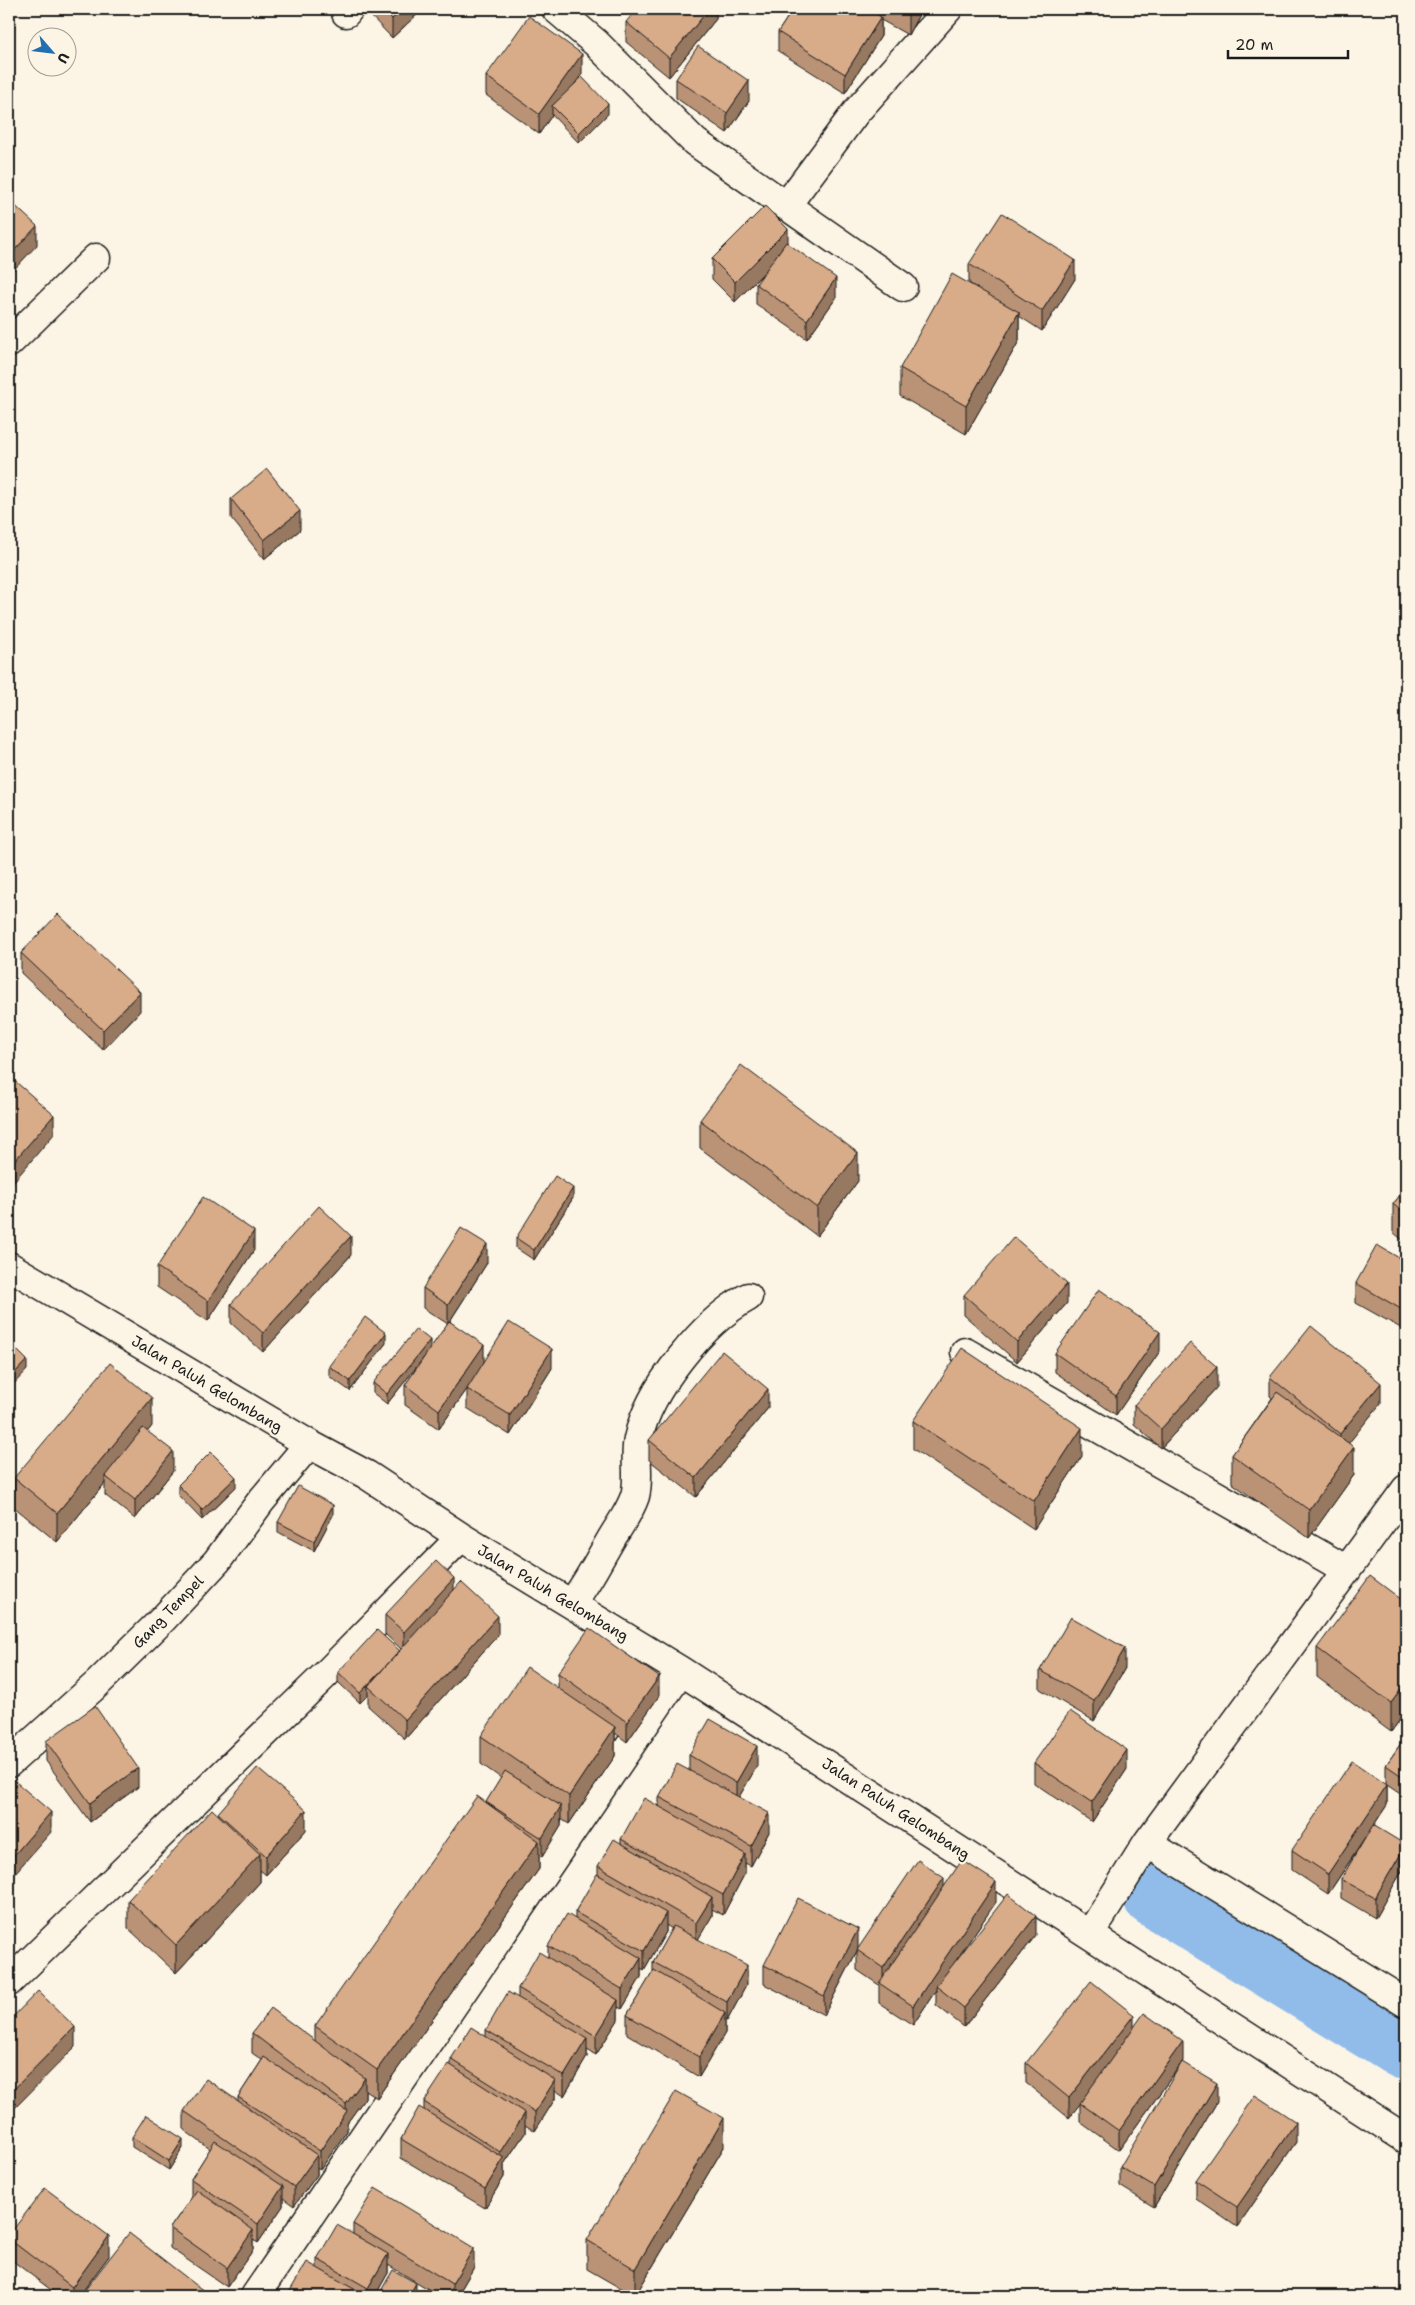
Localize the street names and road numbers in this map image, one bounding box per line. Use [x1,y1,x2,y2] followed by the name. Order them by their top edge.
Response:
[128,1331,286,1437] street label: Jalan Paluh Gelombang
[474,1540,632,1646] street label: Jalan Paluh Gelombang
[128,1571,208,1653] street label: Gang Tempel
[818,1753,974,1865] street label: Jalan Paluh Gelombang

